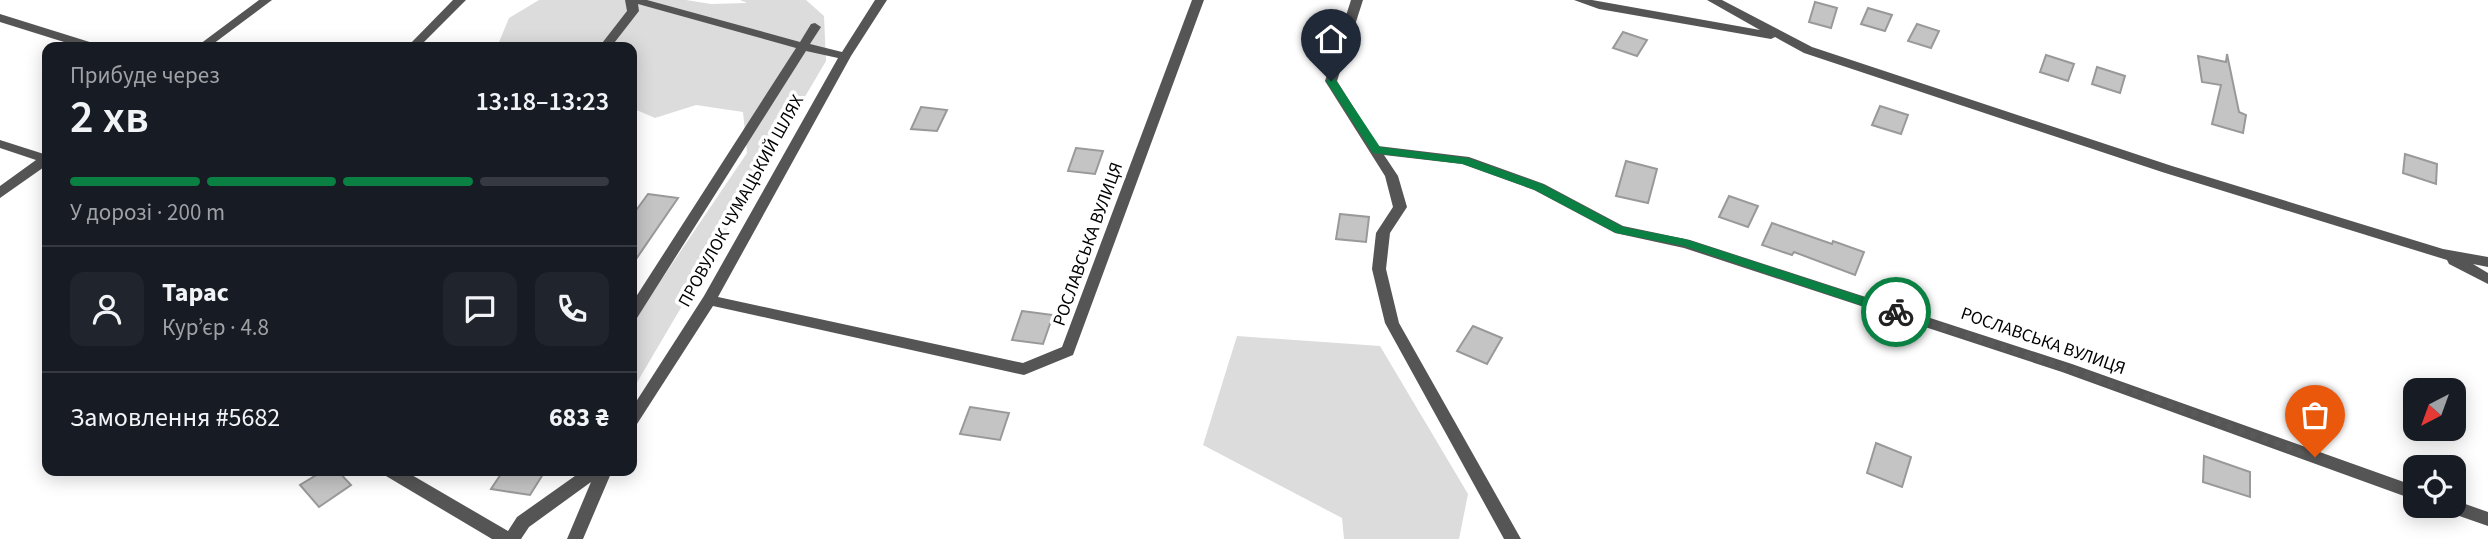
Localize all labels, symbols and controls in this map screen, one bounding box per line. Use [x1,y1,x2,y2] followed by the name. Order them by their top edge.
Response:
[1301,9,1361,81] pin
[1312,20,1350,58] icon: home
[70,59,220,92] text: Прибуде через
[476,83,609,120] text: 13:18–13:23
[70,85,149,150] text: 2 хв
[672,90,810,312] street label: ПРОВУЛОК ЧУМАЦЬКИЙ ШЛЯХ
[1047,159,1129,329] street label: РОСЛАВСЬКА ВУЛИЦЯ
[70,196,225,229] text: У дорозі · 200 m
[70,272,144,346] button: person
[443,272,517,346] button: chat
[535,272,609,346] button: phone
[162,274,229,311] text: Тарас
[1861,277,1931,347] courier
[1877,293,1915,331] icon: bike
[1957,301,2129,381] street label: РОСЛАВСЬКА ВУЛИЦЯ
[162,311,269,344] text: Кур’єр · 4.8
[2403,378,2466,441] north arrow
[2403,378,2466,518] map controls
[2285,385,2345,457] pin
[2296,396,2334,434] icon: bag
[70,399,280,436] text: Замовлення #5682
[549,399,609,436] text: 683 ₴
[2403,455,2466,518] button: locate

